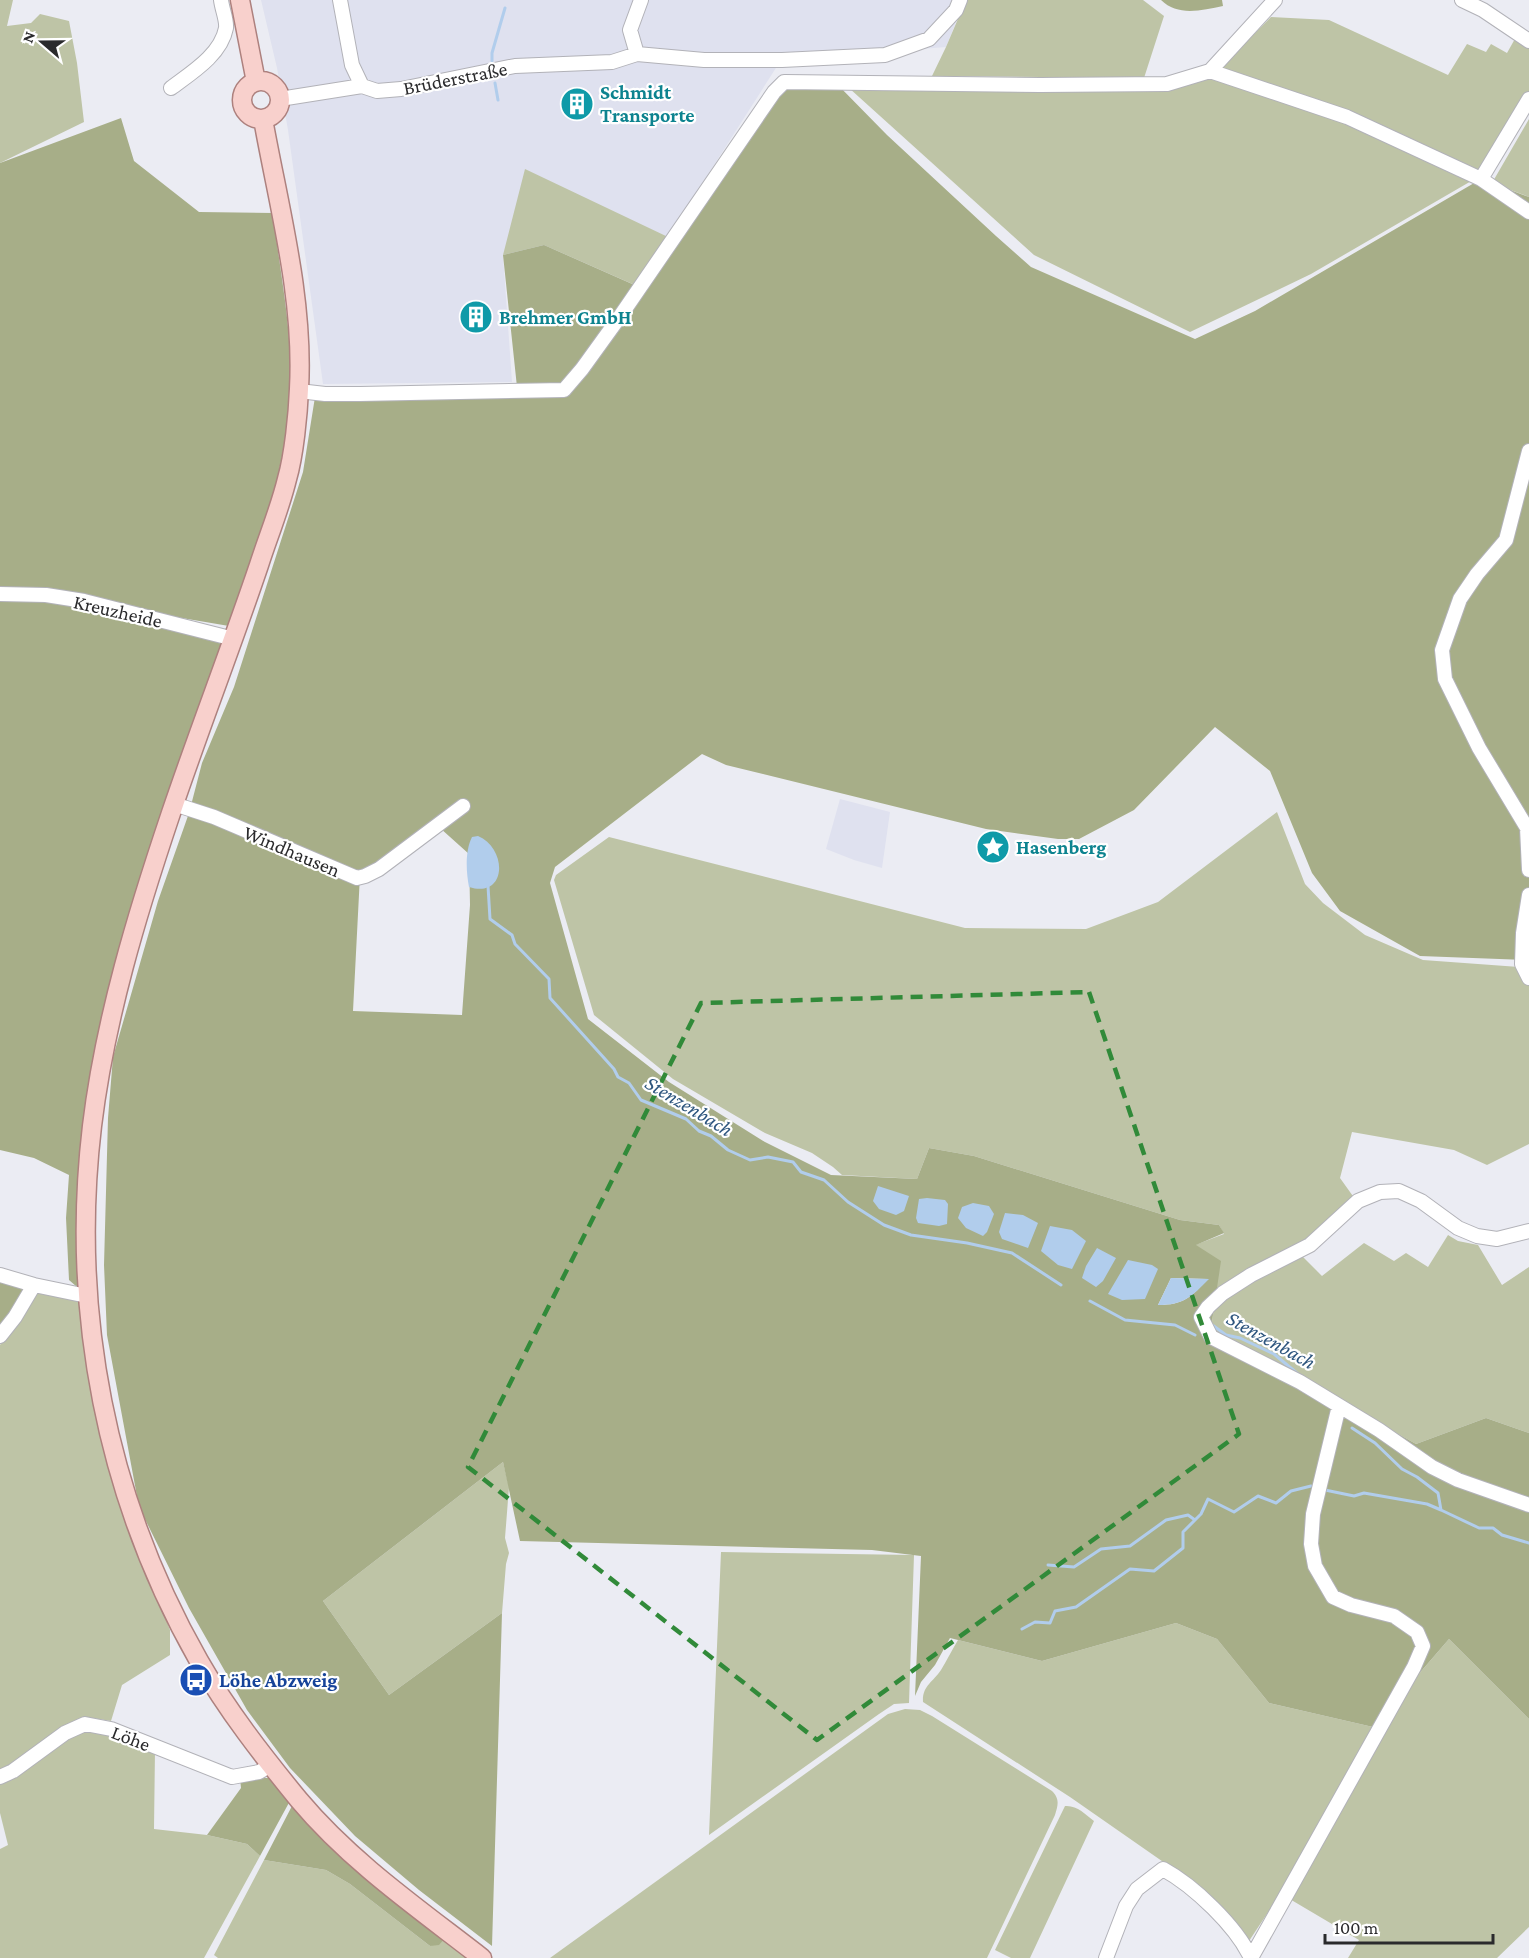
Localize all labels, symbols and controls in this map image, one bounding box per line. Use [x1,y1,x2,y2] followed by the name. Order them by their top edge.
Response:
[12,12,72,72] north arrow
[19,29,38,45] text: N
[401,57,509,99] street label: Brüderstraße
[600,81,695,126] place label: Schmidt Transporte
[559,86,595,122] building icon: Schmidt Transporte
[458,299,494,335] building icon: Brehmer GmbH
[499,306,632,328] place label: Brehmer GmbH
[72,590,165,632] street label: Kreuzheide
[241,821,344,881] street label: Windhausen
[975,829,1011,865] place icon: Hasenberg
[1016,836,1106,858] place label: Hasenberg
[641,1071,737,1141] water label: Stenzenbach
[1222,1306,1320,1374] water label: Stenzenbach
[178,1662,214,1698] bus stop icon: Löhe Abzweig
[219,1669,337,1691] place label: Löhe Abzweig
[109,1721,154,1755] street label: Löhe
[1325,1907,1493,1945] scale bar
[1334,1918,1379,1938] text: 100 m

